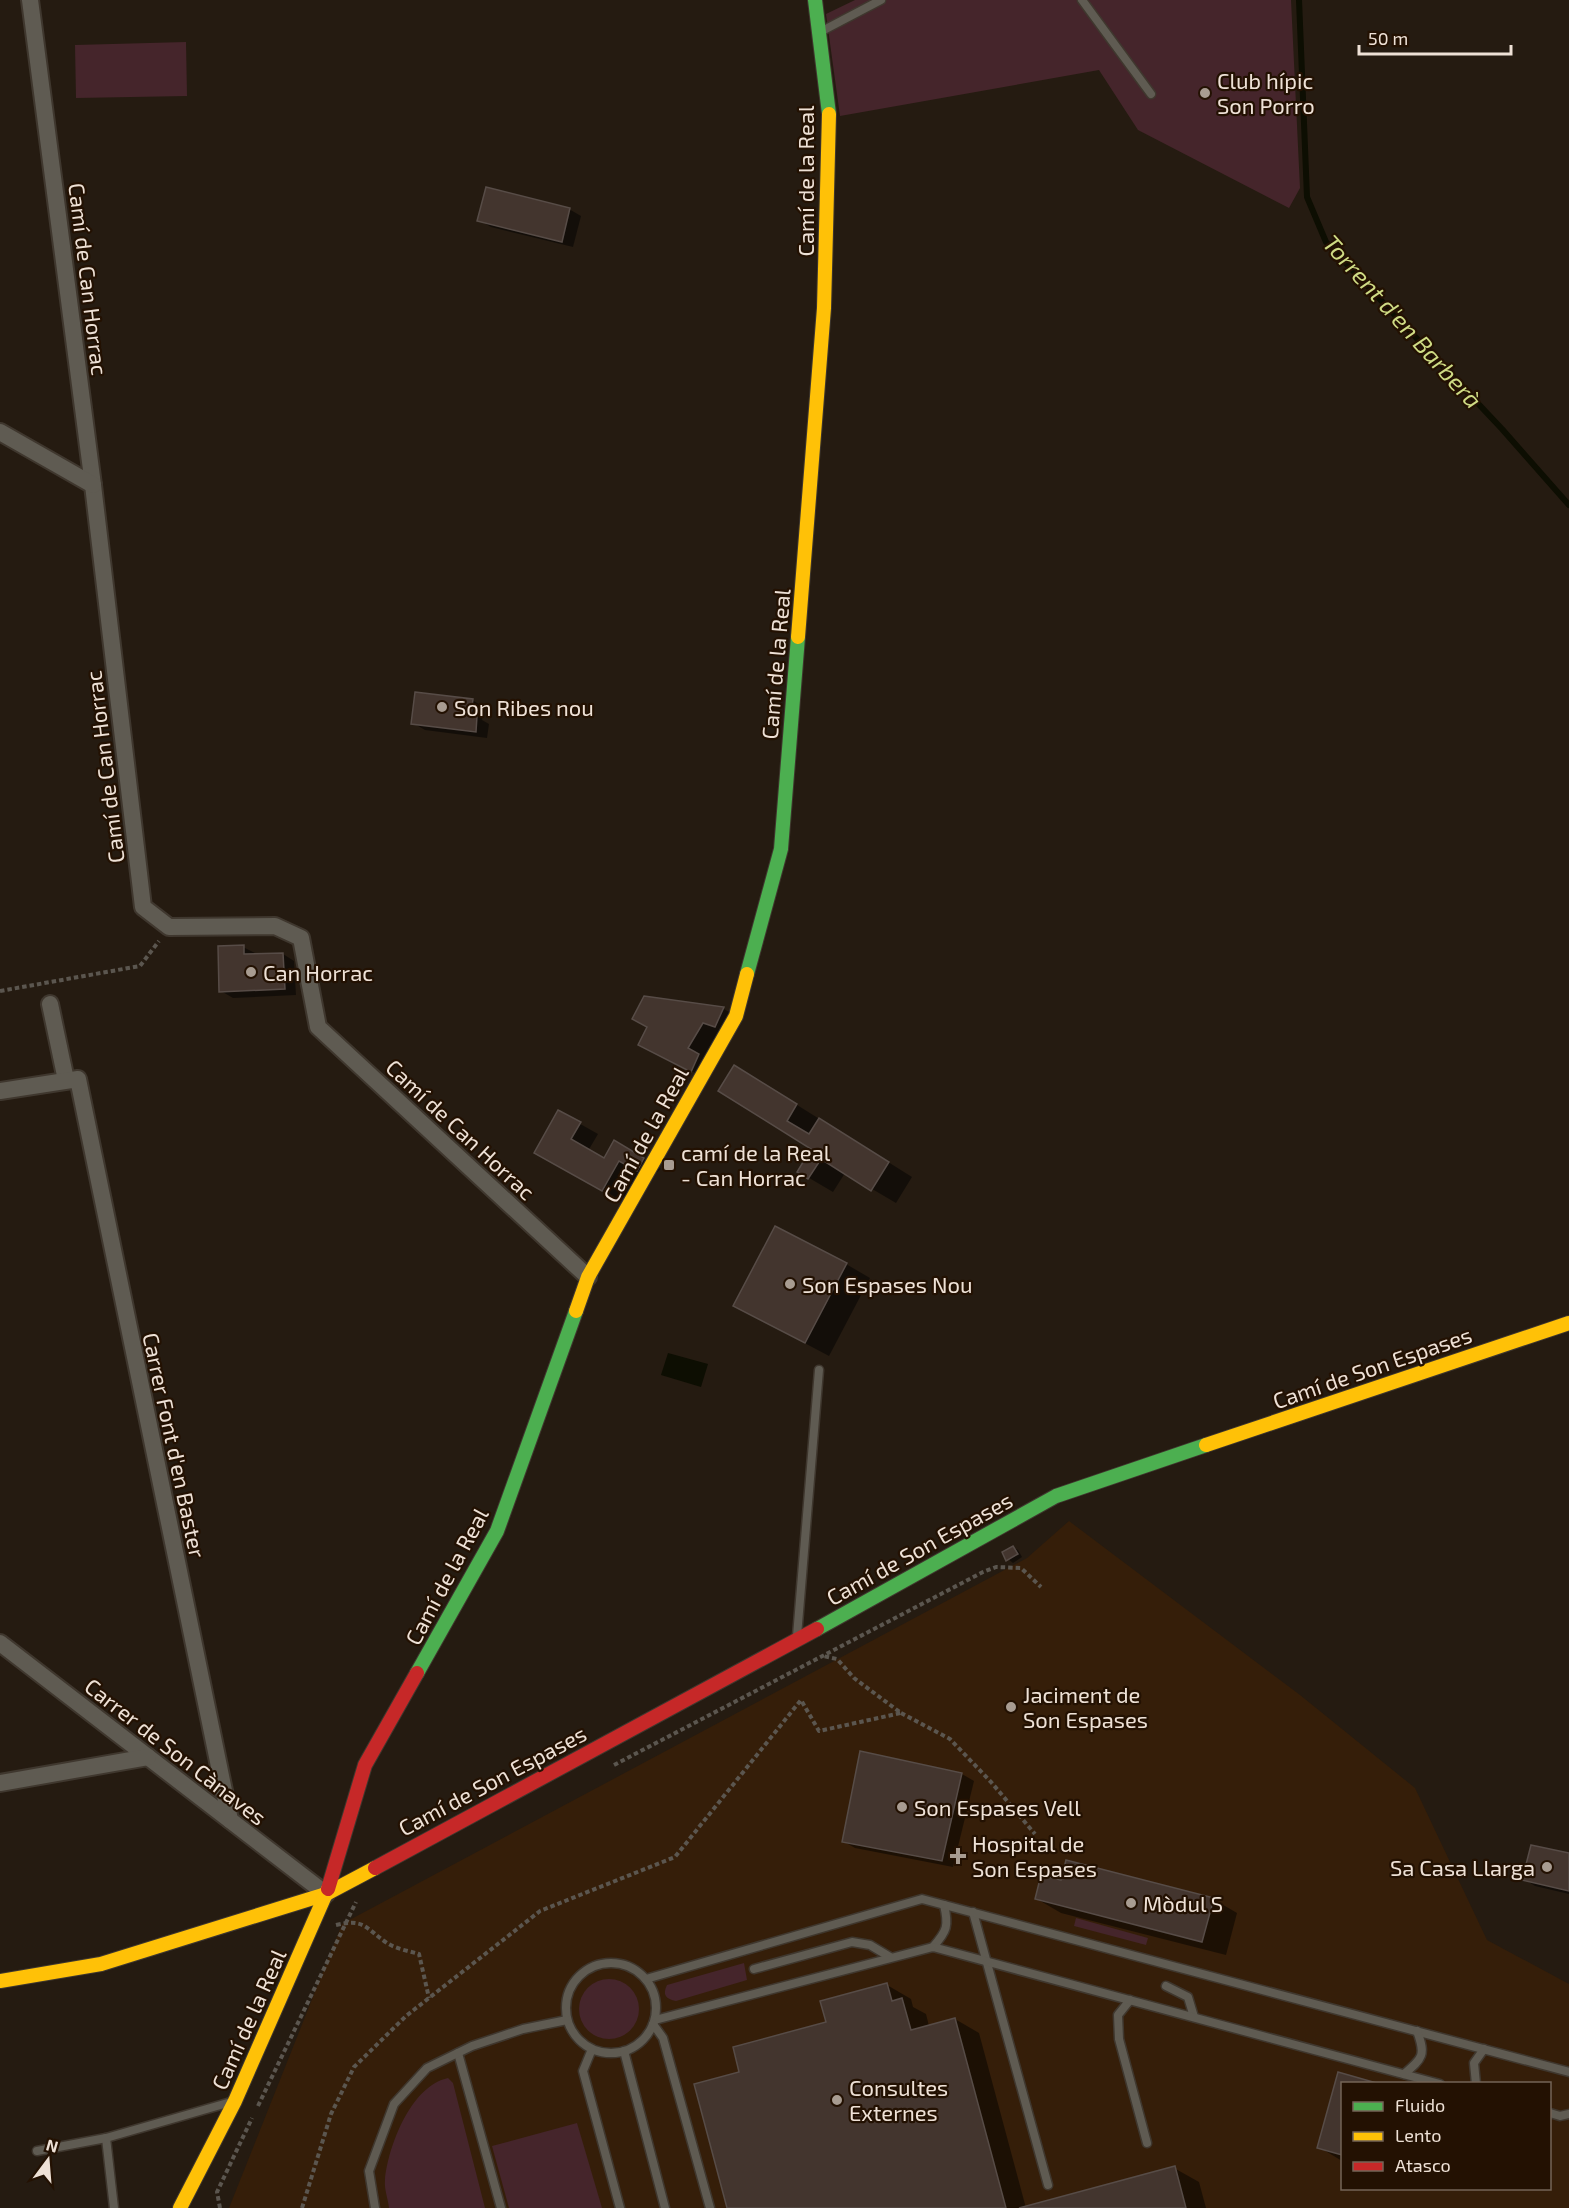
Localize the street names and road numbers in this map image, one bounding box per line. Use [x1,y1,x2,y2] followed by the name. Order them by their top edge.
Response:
[792,105,818,257] street label: Camí de la Real
[64,181,114,377] street label: Camí de Can Horrac
[755,587,795,740] street label: Camí de la Real
[79,669,129,865] street label: Camí de Can Horrac
[381,1053,541,1205] street label: Camí de Can Horrac
[597,1061,693,1206] street label: Camí de la Real
[1269,1321,1475,1413] street label: Camí de Son Espases
[138,1330,212,1560] street label: Carrer Font d'en Baster
[821,1486,1017,1610] street label: Camí de Son Espases
[399,1503,493,1649] street label: Camí de la Real
[80,1672,272,1830] street label: Carrer de Son Cànaves
[394,1720,590,1840] street label: Camí de Son Espases
[205,1944,291,2093] street label: Camí de la Real

